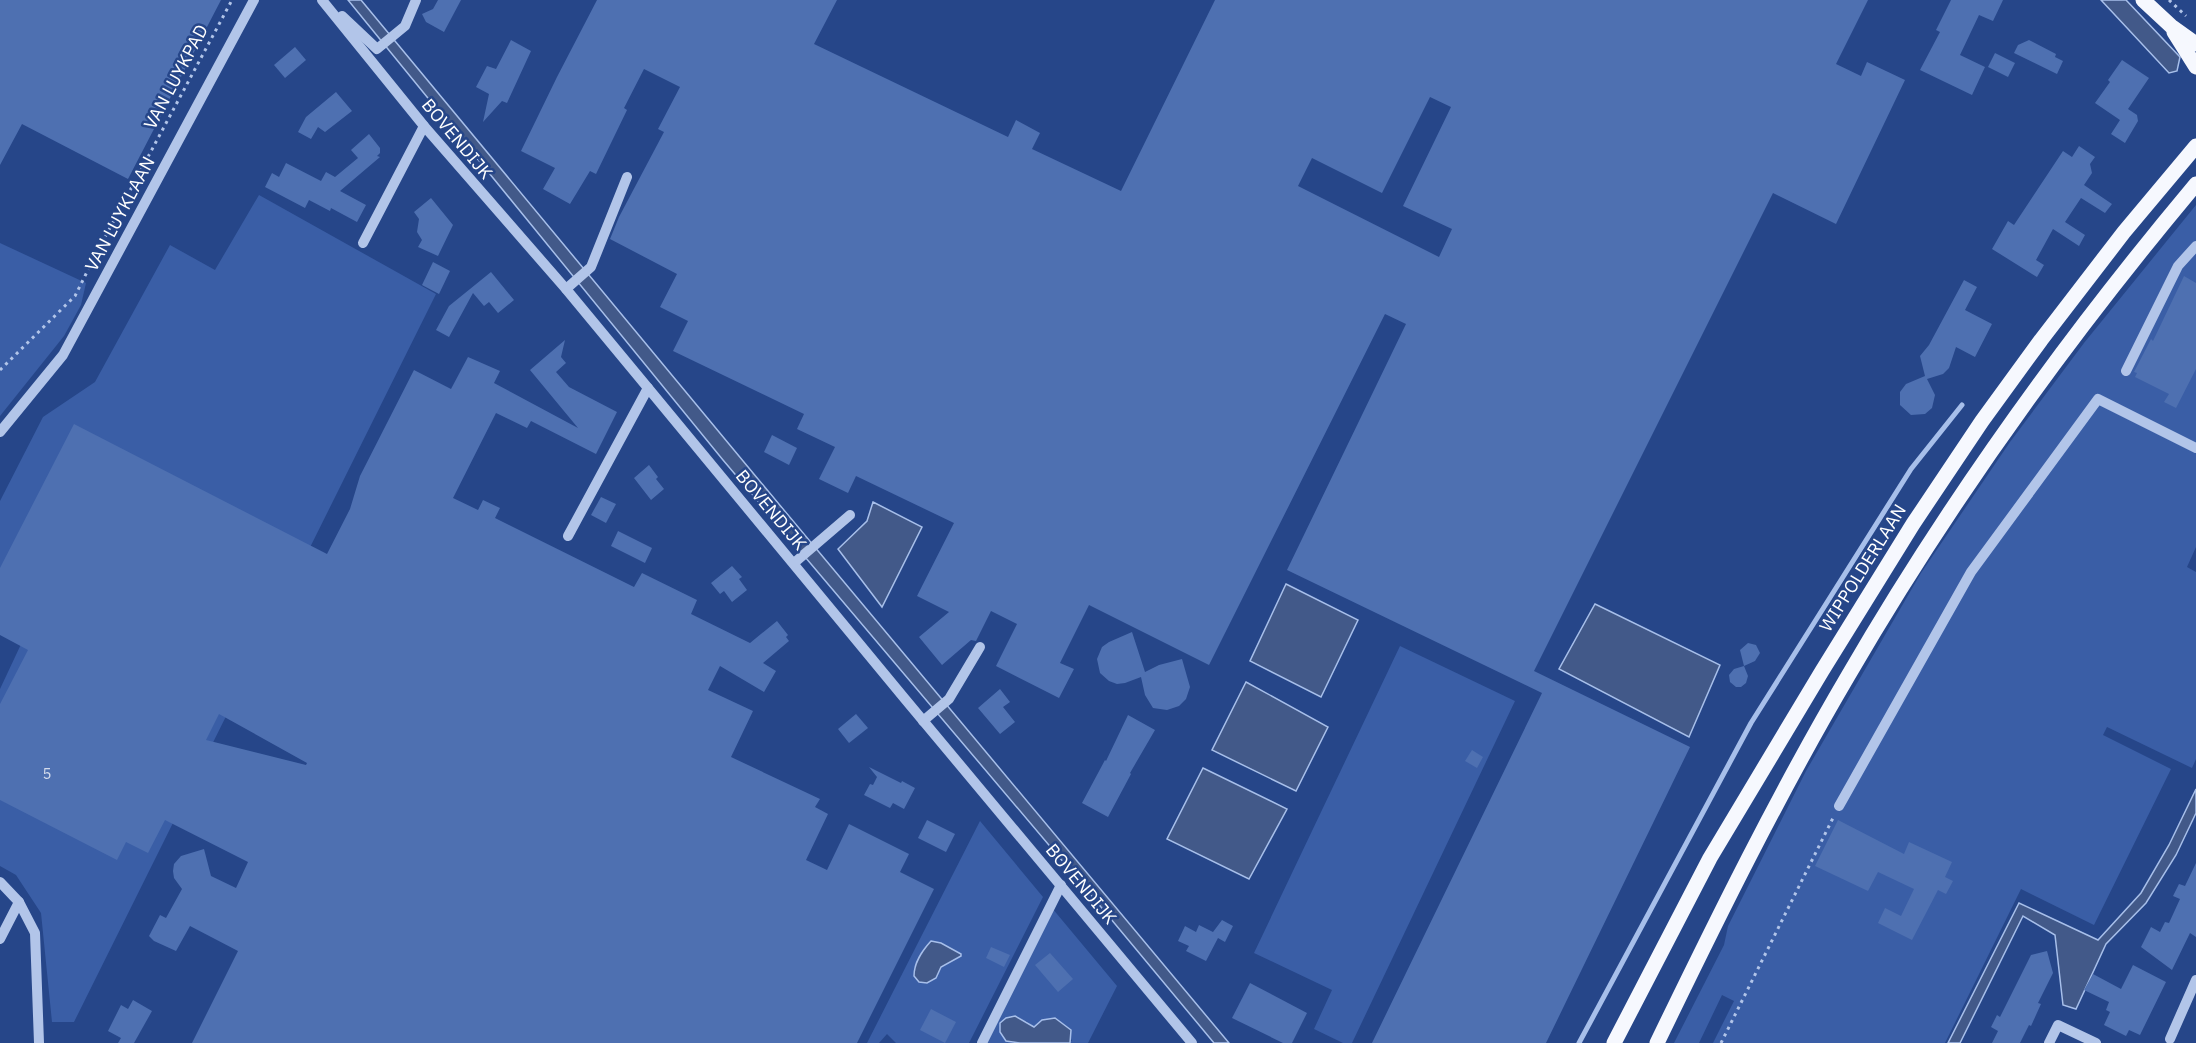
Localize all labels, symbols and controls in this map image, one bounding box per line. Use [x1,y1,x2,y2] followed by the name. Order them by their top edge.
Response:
[138,20,213,133] street label: VAN LUYKPAD
[417,94,498,184] street label: BOVENDIJK
[80,152,160,275] street label: VAN LUYKLAAN
[731,465,812,555] street label: BOVENDIJK
[1814,500,1911,636] street label: WIPPOLDERLAAN
[42,764,52,783] house number: 5
[1041,839,1122,929] street label: BOVENDIJK

